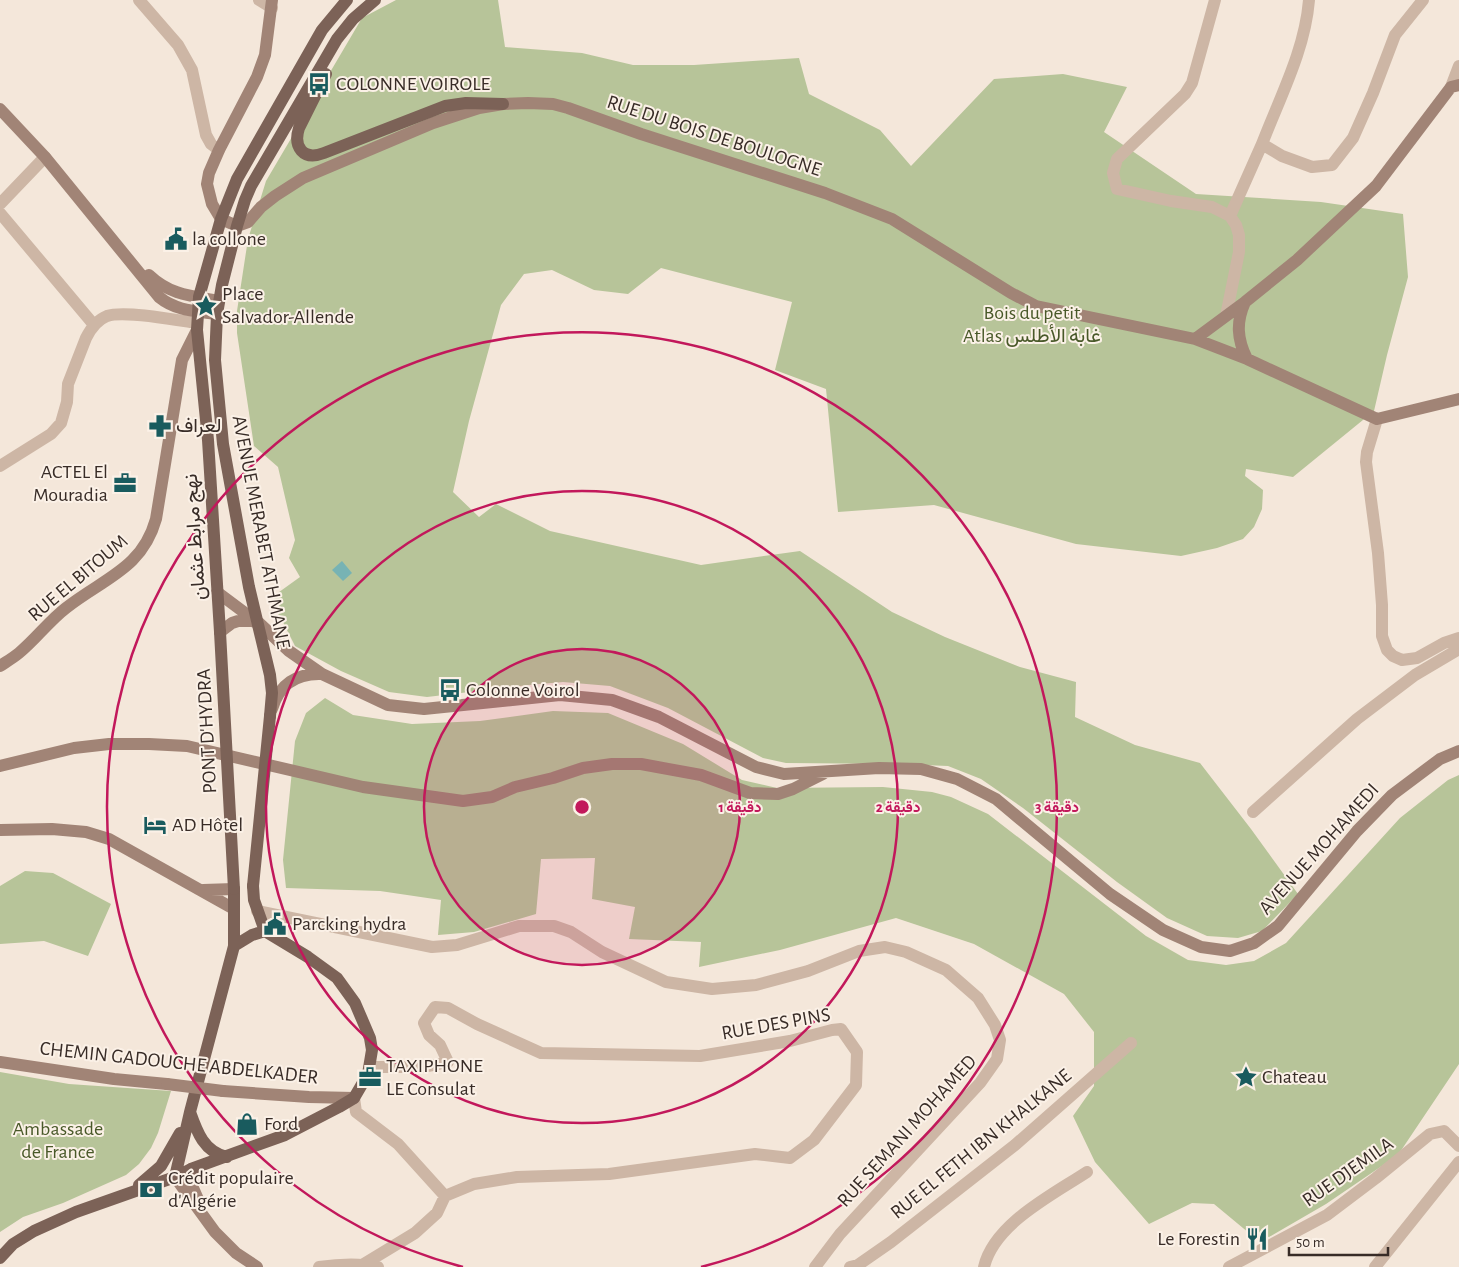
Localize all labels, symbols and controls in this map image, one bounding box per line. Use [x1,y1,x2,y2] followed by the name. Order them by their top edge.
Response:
[306,71,332,97] bus stop icon: COLONNE VOIROLE
[336,74,491,94] place label: COLONNE VOIROLE
[604,92,824,180] street label: RUE DU BOIS DE BOULOGNE
[163,226,189,252] public building icon: la collone
[192,229,266,249] place label: la collone
[222,284,354,327] place label: Place Salvador-Allende
[193,293,219,319] place icon: Place Salvador-Allende
[963,303,1101,347] park label: Bois du petit Atlas غابة الأطلس
[147,413,173,439] pharmacy icon: لعراف
[229,414,294,651] street label: AVENUE MERABET ATHMANE
[176,416,222,438] place label: لعراف
[33,462,108,505] place label: ACTEL El Mouradia
[112,470,138,496] office icon: ACTEL El Mouradia
[181,473,212,601] street label: نهج مرابط عثمان
[24,531,132,625] street label: RUE EL BITOUM
[194,667,220,794] street label: PONT D'HYDRA
[437,677,463,703] bus stop icon: Colonne Voirol
[466,680,580,700] place label: Colonne Voirol
[1255,780,1383,918] street label: AVENUE MOHAMEDI
[573,798,591,816] centre of rings
[718,800,762,816] text: 1 دقيقة
[876,800,920,816] text: 2 دقيقة
[1035,800,1079,816] text: 3 دقيقة
[142,812,168,838] hotel icon: AD Hôtel
[172,815,243,835] place label: AD Hôtel
[262,911,288,937] public building icon: Parcking hydra
[292,914,407,934] place label: Parcking hydra
[720,1005,832,1043] street label: RUE DES PINS
[39,1038,319,1088] street label: CHEMIN GADOUCHE ABDELKADER
[834,1051,980,1211] street label: RUE SEMANI MOHAMED
[386,1056,483,1099] place label: TAXIPHONE LE Consulat
[357,1064,383,1090] office icon: TAXIPHONE LE Consulat
[1233,1064,1259,1090] place icon: Chateau
[887,1065,1075,1223] street label: RUE EL FETH IBN KHALKANE
[1262,1067,1327,1087] place label: Chateau
[234,1111,260,1137] shop icon: Ford
[264,1114,298,1134] place label: Ford
[13,1119,103,1162] park label: Ambassade de France
[1299,1133,1397,1211] street label: RUE DJEMILA
[168,1168,294,1211] place label: Crédit populaire d'Algérie
[138,1177,164,1203] bank icon: Crédit populaire d'Algérie
[1289,1224,1388,1256] scale bar
[1244,1226,1270,1252] restaurant icon: Le Forestin
[1157,1229,1240,1249] place label: Le Forestin
[1296,1235,1325,1250] text: 50 m

